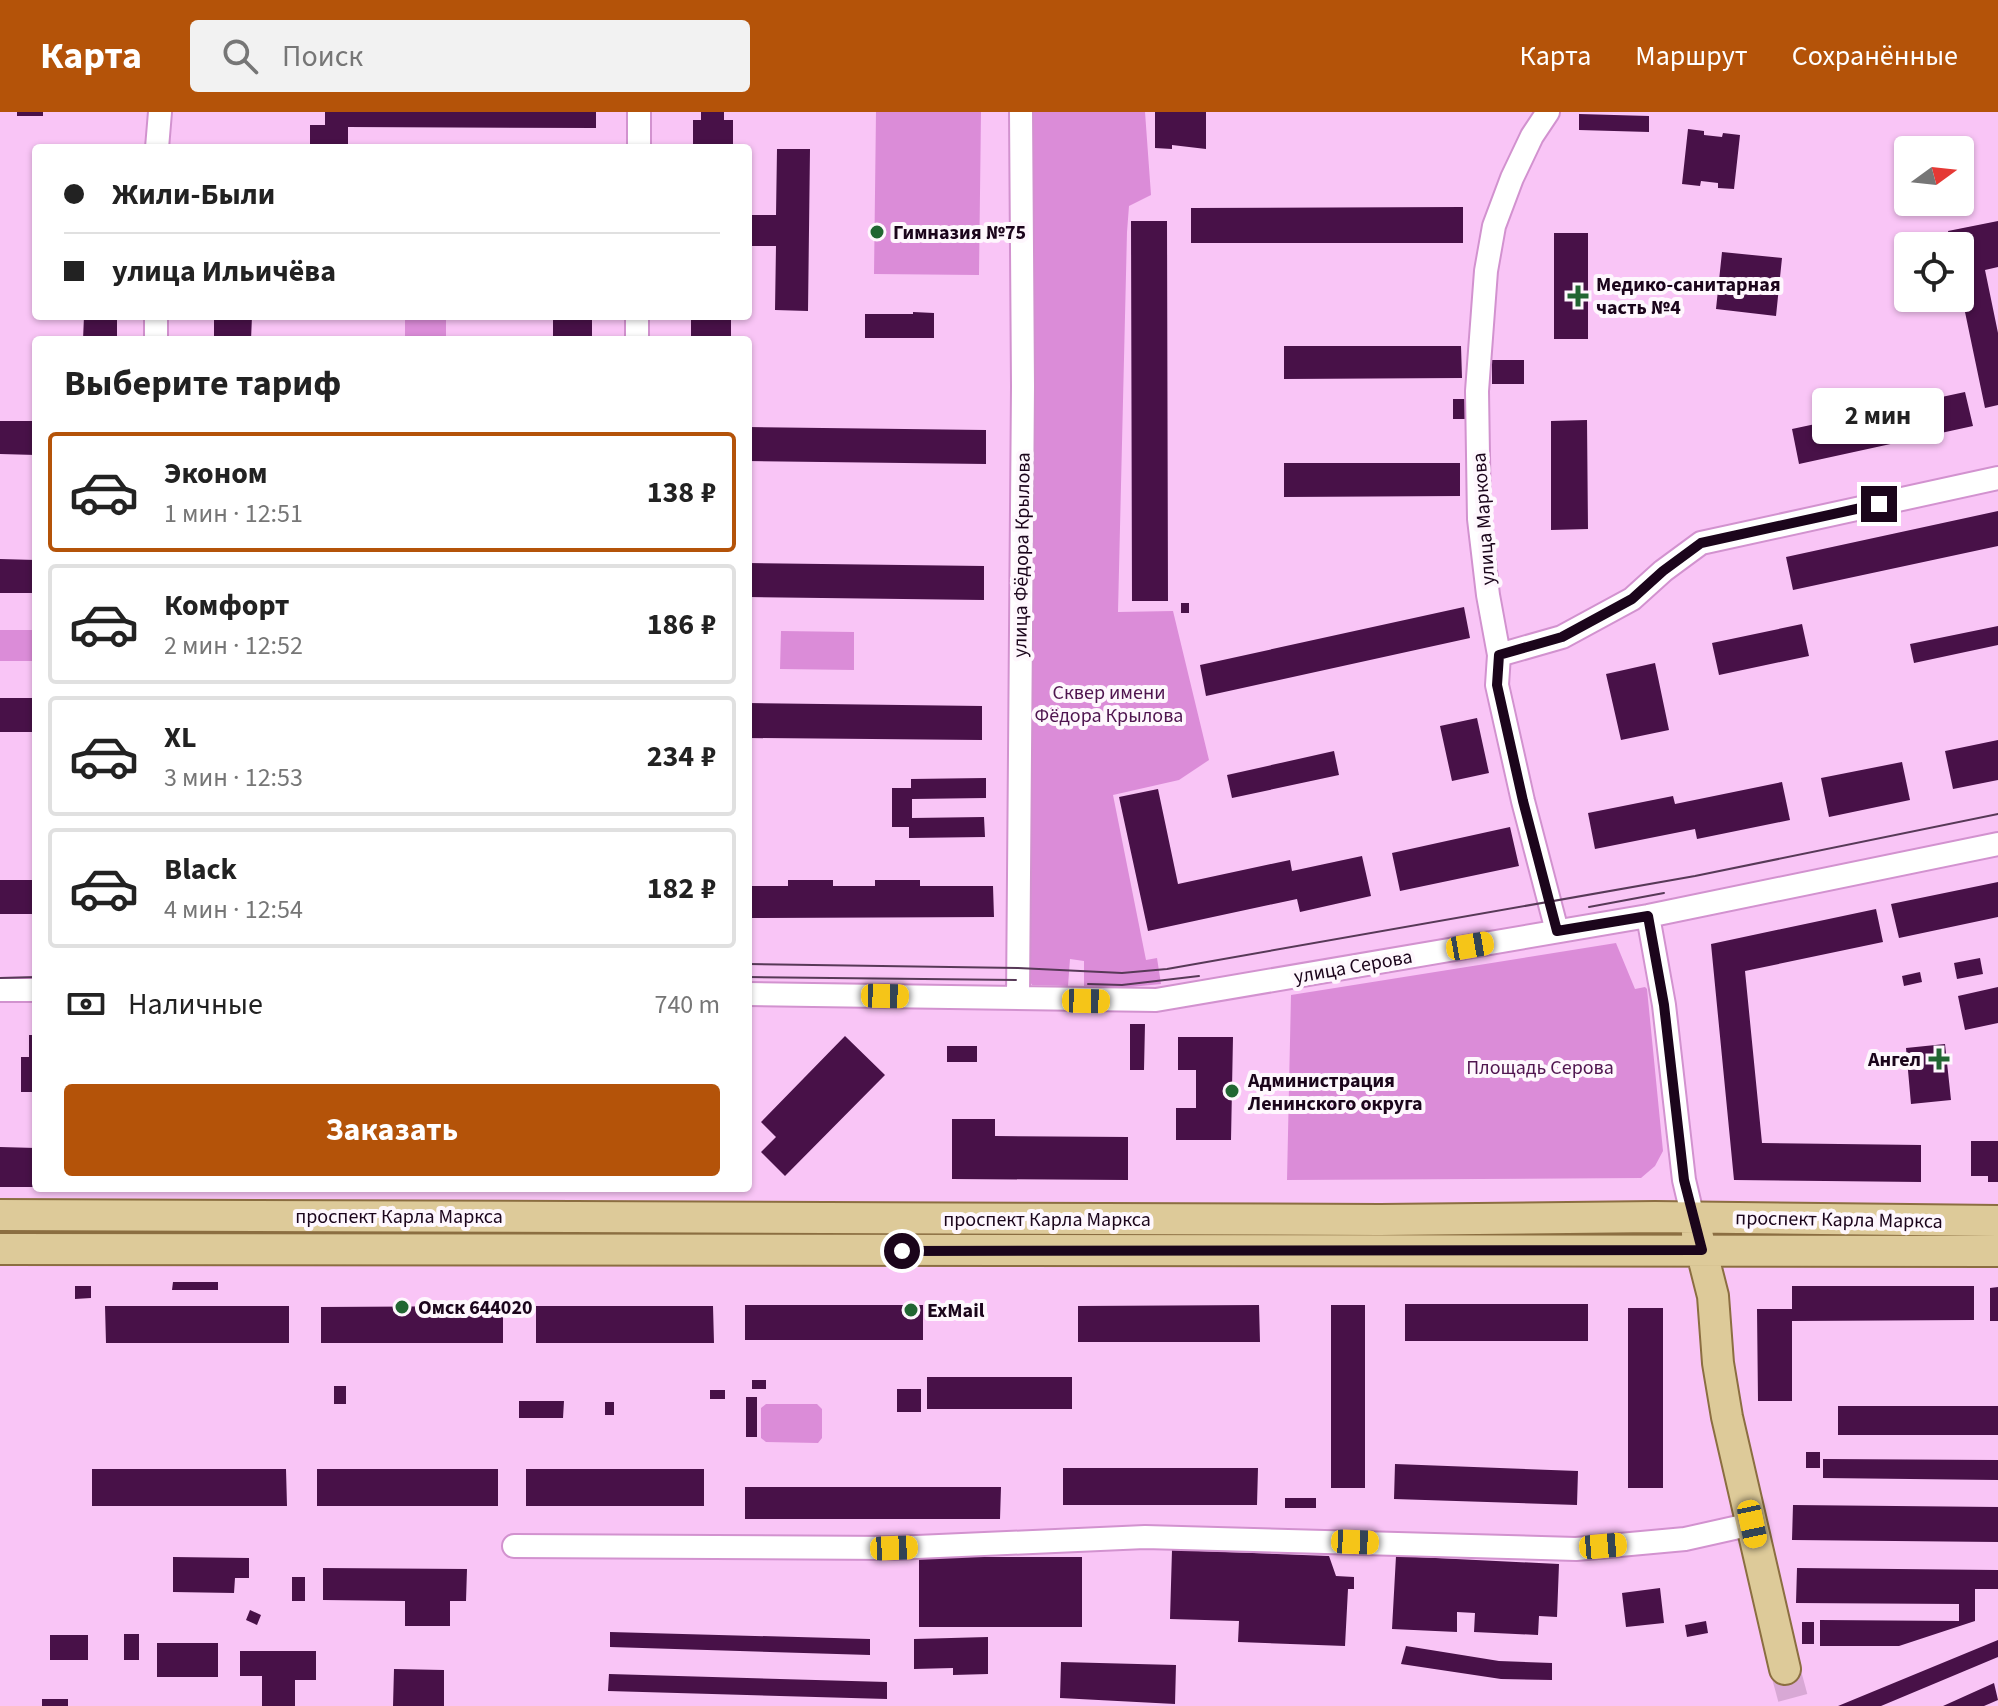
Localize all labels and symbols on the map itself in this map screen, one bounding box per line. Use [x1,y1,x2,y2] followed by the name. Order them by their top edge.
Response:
[1894,136,1974,216] north arrow
[893,219,1026,247] place label: Гимназия №75
[868,223,886,241] marker: Гимназия №75
[1596,271,1781,322] place label: Медико-санитарная часть №4
[1567,285,1589,307] marker: Медико-санитарная часть №4
[1813,388,1945,444] callout: 2 мин
[1006,452,1038,658] street label: улица Фёдора Крылова
[1465,452,1503,586] street label: улица Маркова
[1861,486,1897,522] route end
[1035,679,1183,730] park label: Сквер имени Фёдора Крылова
[1444,930,1496,962] car
[1292,943,1415,991] street label: улица Серова
[861,984,909,1008] car
[1062,989,1110,1013] car
[1867,1046,1921,1074] place label: Ангел
[1928,1048,1950,1070] marker: Ангел
[1466,1054,1614,1082] park label: Площадь Серова
[1247,1067,1423,1118] place label: Администрация Ленинского округа
[1223,1082,1241,1100] marker: Администрация Ленинского округа
[295,1203,503,1231] street label: проспект Карла Маркса
[1735,1204,1943,1236] street label: проспект Карла Маркса
[943,1206,1151,1234] street label: проспект Карла Маркса
[884,1233,920,1269] route start
[418,1294,533,1322] place label: Омск 644020
[927,1297,985,1325] place label: ExMail
[393,1298,411,1316] marker: Омск 644020
[902,1301,920,1319] marker: ExMail
[1735,1498,1769,1550] car
[1331,1529,1379,1555] car
[1578,1532,1628,1560] car
[870,1535,918,1561] car

